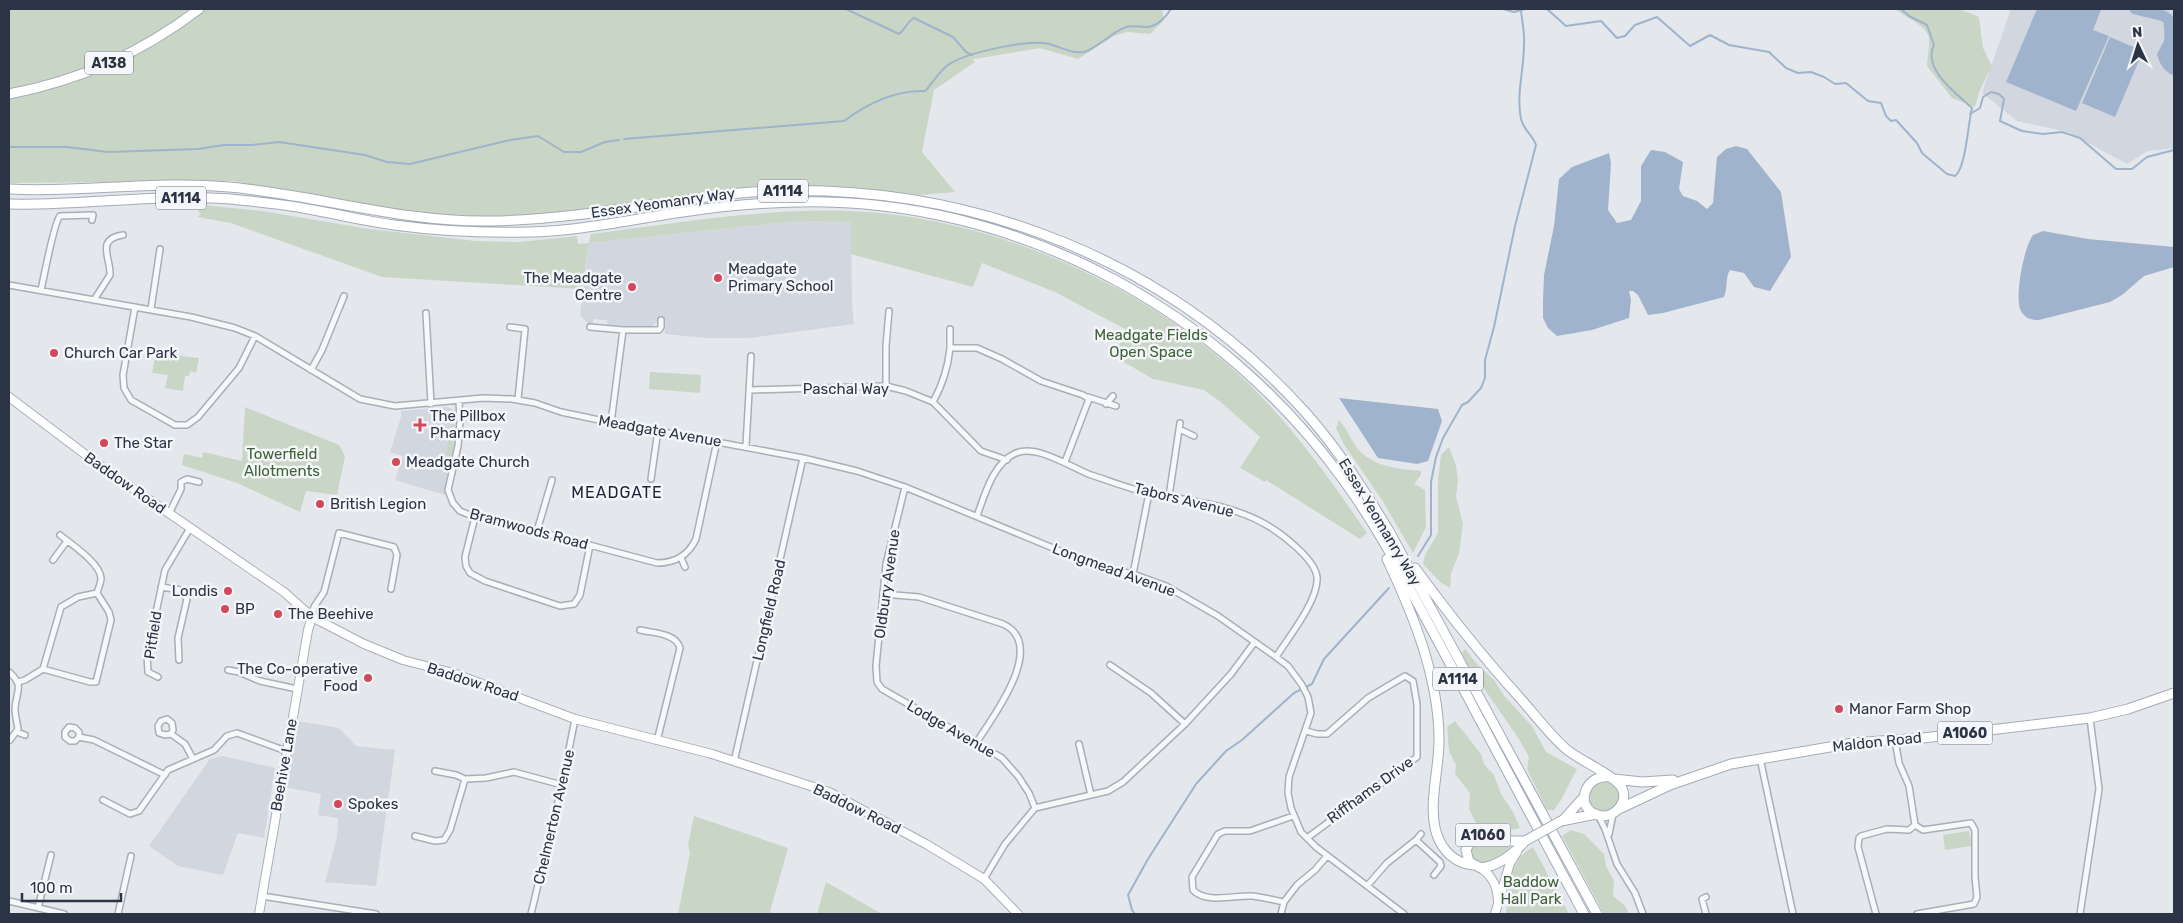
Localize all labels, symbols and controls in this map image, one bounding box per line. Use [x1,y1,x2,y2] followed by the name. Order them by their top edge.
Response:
[2113,20,2163,70] north arrow
[2132,24,2143,41] text: N
[85,52,133,74] road number: A138
[758,180,808,202] road number: A1114
[590,184,736,222] street label: Essex Yeomanry Way
[156,187,206,210] road number: A1114
[728,260,833,295] place label: Meadgate Primary School
[523,269,622,304] place label: The Meadgate Centre
[712,272,724,284] marker: Meadgate Primary School
[626,281,638,293] marker: The Meadgate Centre
[1094,326,1208,361] park label: Meadgate Fields Open Space
[64,344,178,362] place label: Church Car Park
[48,347,60,359] marker: Church Car Park
[803,380,889,398] street label: Paschal Way
[430,407,506,442] place label: The Pillbox Pharmacy
[597,411,723,451] street label: Meadgate Avenue
[414,419,426,431] marker: The Pillbox Pharmacy
[114,434,173,452] place label: The Star
[98,437,110,449] marker: The Star
[244,445,320,480] park label: Towerfield Allotments
[81,448,169,518] street label: Baddow Road
[406,453,530,471] place label: Meadgate Church
[1335,455,1425,589] street label: Essex Yeomanry Way
[390,456,402,468] marker: Meadgate Church
[1132,479,1236,521] street label: Tabors Avenue
[571,483,663,502] district label: MEADGATE
[330,495,426,513] place label: British Legion
[314,498,326,510] marker: British Legion
[468,505,590,553] street label: Bramwoods Road
[870,528,904,640] street label: Oldbury Avenue
[1050,539,1178,601] street label: Longmead Avenue
[749,558,789,662] street label: Longfield Road
[172,582,218,600] place label: Londis
[222,585,234,597] marker: Londis
[235,600,255,618] place label: BP
[219,603,231,615] marker: BP
[288,605,374,623] place label: The Beehive
[272,608,284,620] marker: The Beehive
[140,610,166,660] street label: Pitfield
[425,659,521,705] street label: Baddow Road
[237,660,358,695] place label: The Co-operative Food
[1433,668,1483,691] road number: A1114
[362,672,374,684] marker: The Co-operative Food
[904,696,998,762] street label: Lodge Avenue
[1849,700,1971,718] place label: Manor Farm Shop
[1833,703,1845,715] marker: Manor Farm Shop
[267,717,301,813] street label: Beehive Lane
[1938,721,1992,744] road number: A1060
[1831,728,1923,756] street label: Maldon Road
[530,748,578,886] street label: Chelmerton Avenue
[1323,753,1417,827] street label: Riffhams Drive
[810,780,904,838] street label: Baddow Road
[348,795,399,813] place label: Spokes
[332,798,344,810] marker: Spokes
[1456,824,1510,846] road number: A1060
[22,870,121,902] scale bar
[1500,873,1562,908] park label: Baddow Hall Park
[30,879,72,897] text: 100 m

